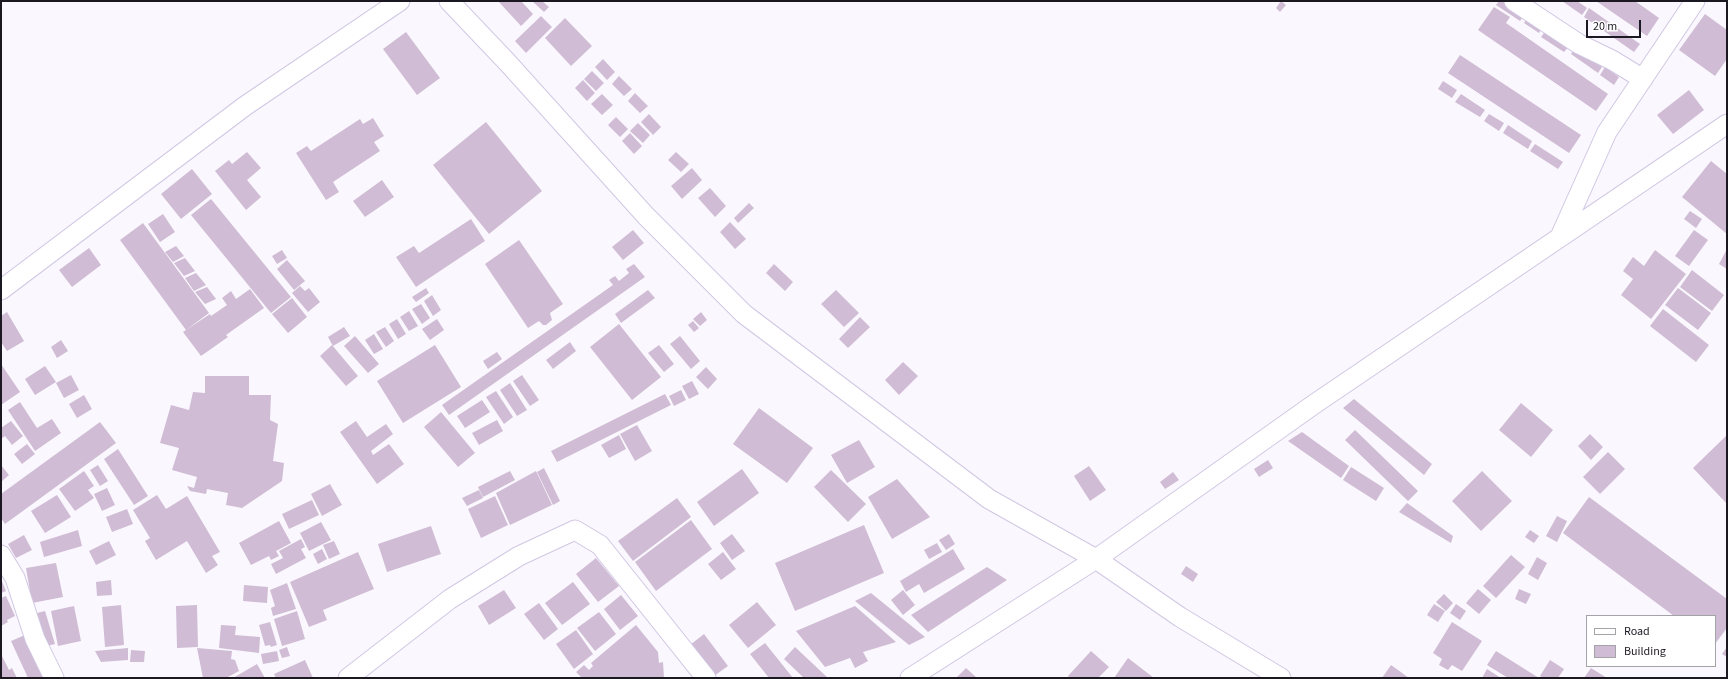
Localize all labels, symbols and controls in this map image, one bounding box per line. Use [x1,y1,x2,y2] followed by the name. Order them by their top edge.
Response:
[1588,12,1643,38] scale bar
[1593,18,1617,35] text: 20 m
[1586,615,1716,667] legend
[1624,623,1650,640] text: Road
[1624,643,1666,660] text: Building

